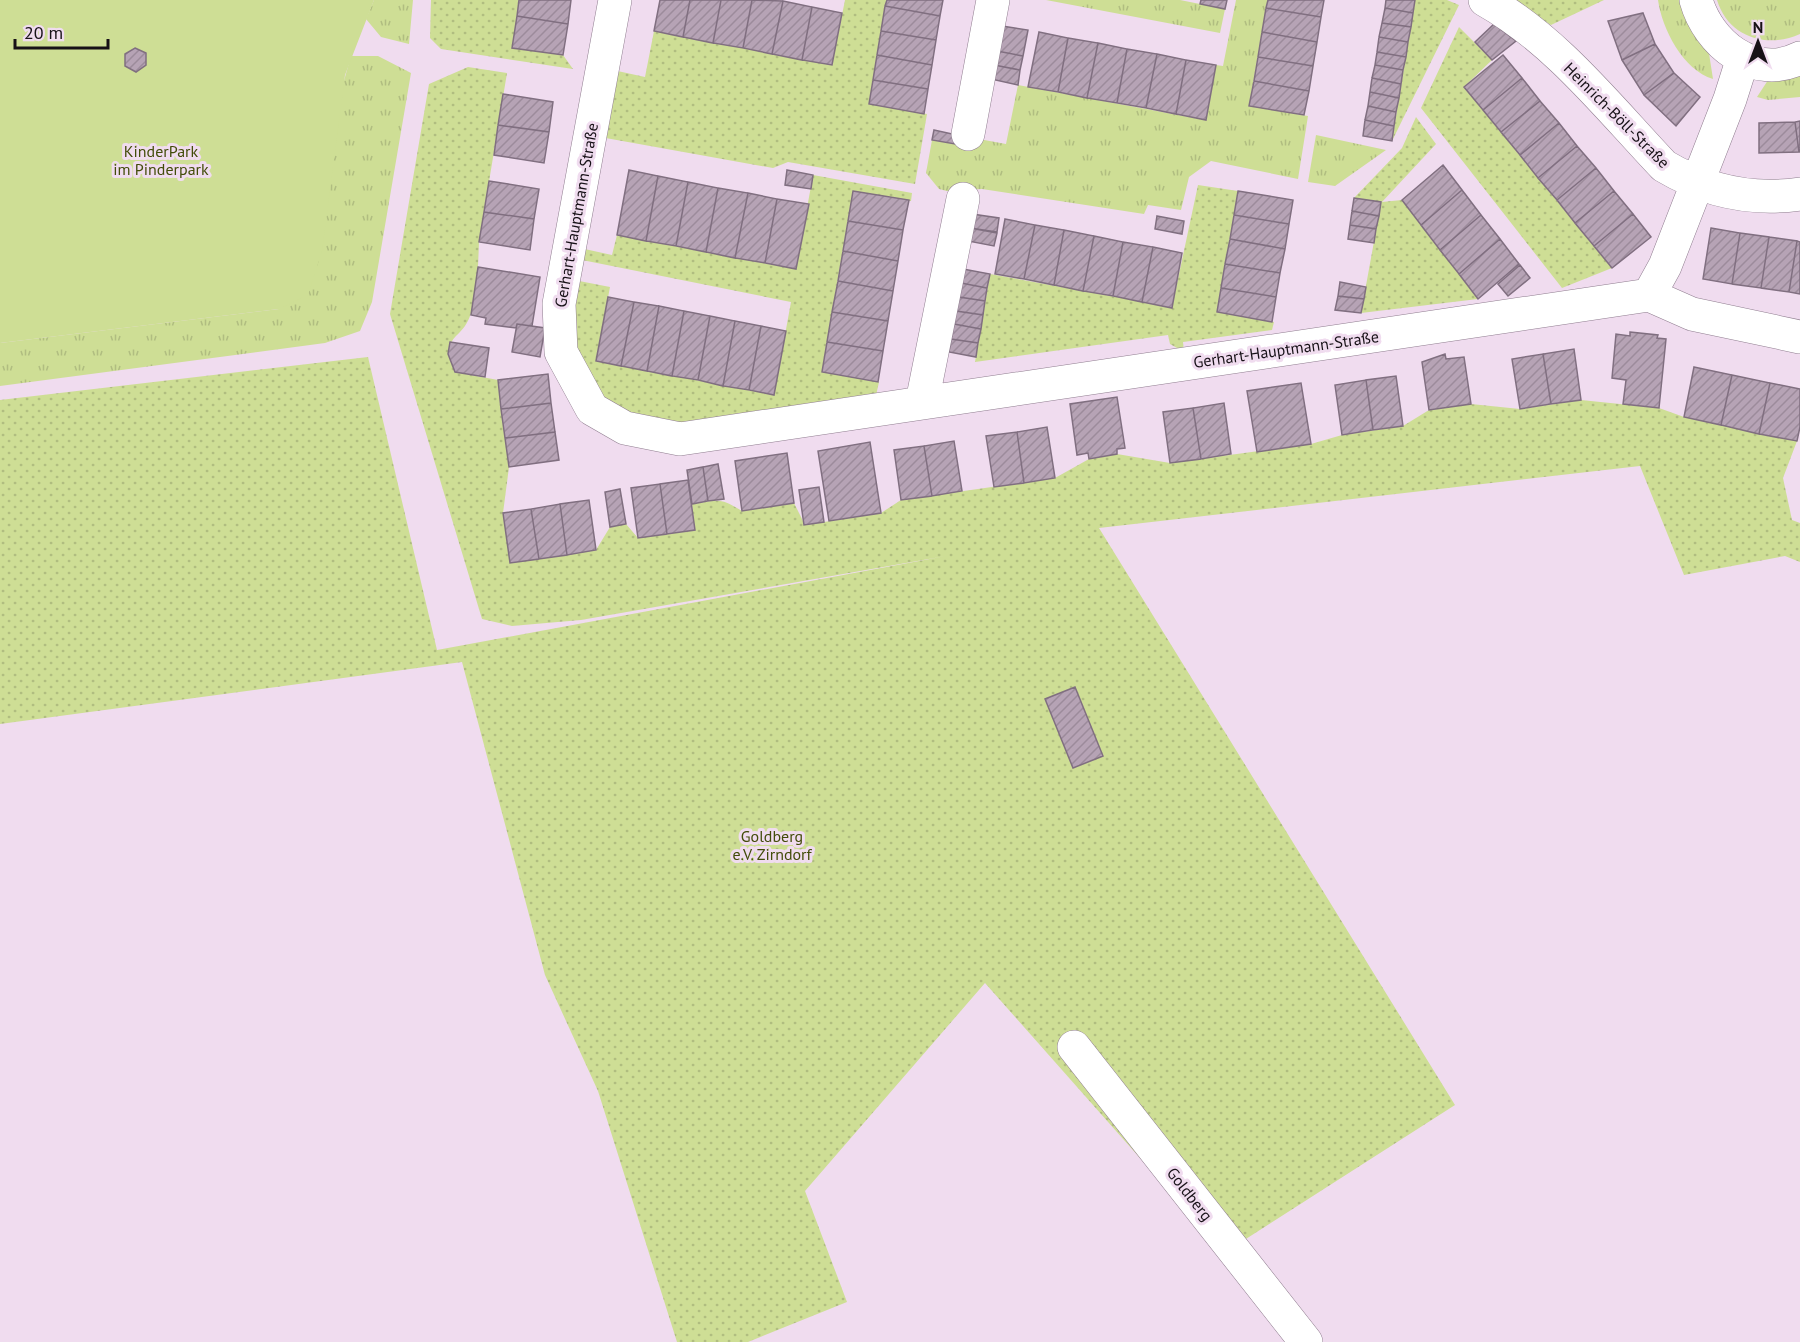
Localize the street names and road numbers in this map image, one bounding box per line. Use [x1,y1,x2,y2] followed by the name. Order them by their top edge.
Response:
[1560,58,1674,172] street label: Heinrich-Böll-Straße
[550,121,602,309] street label: Gerhart-Hauptmann-Straße
[1192,326,1380,372] street label: Gerhart-Hauptmann-Straße
[1163,1163,1217,1225] street label: Goldberg

